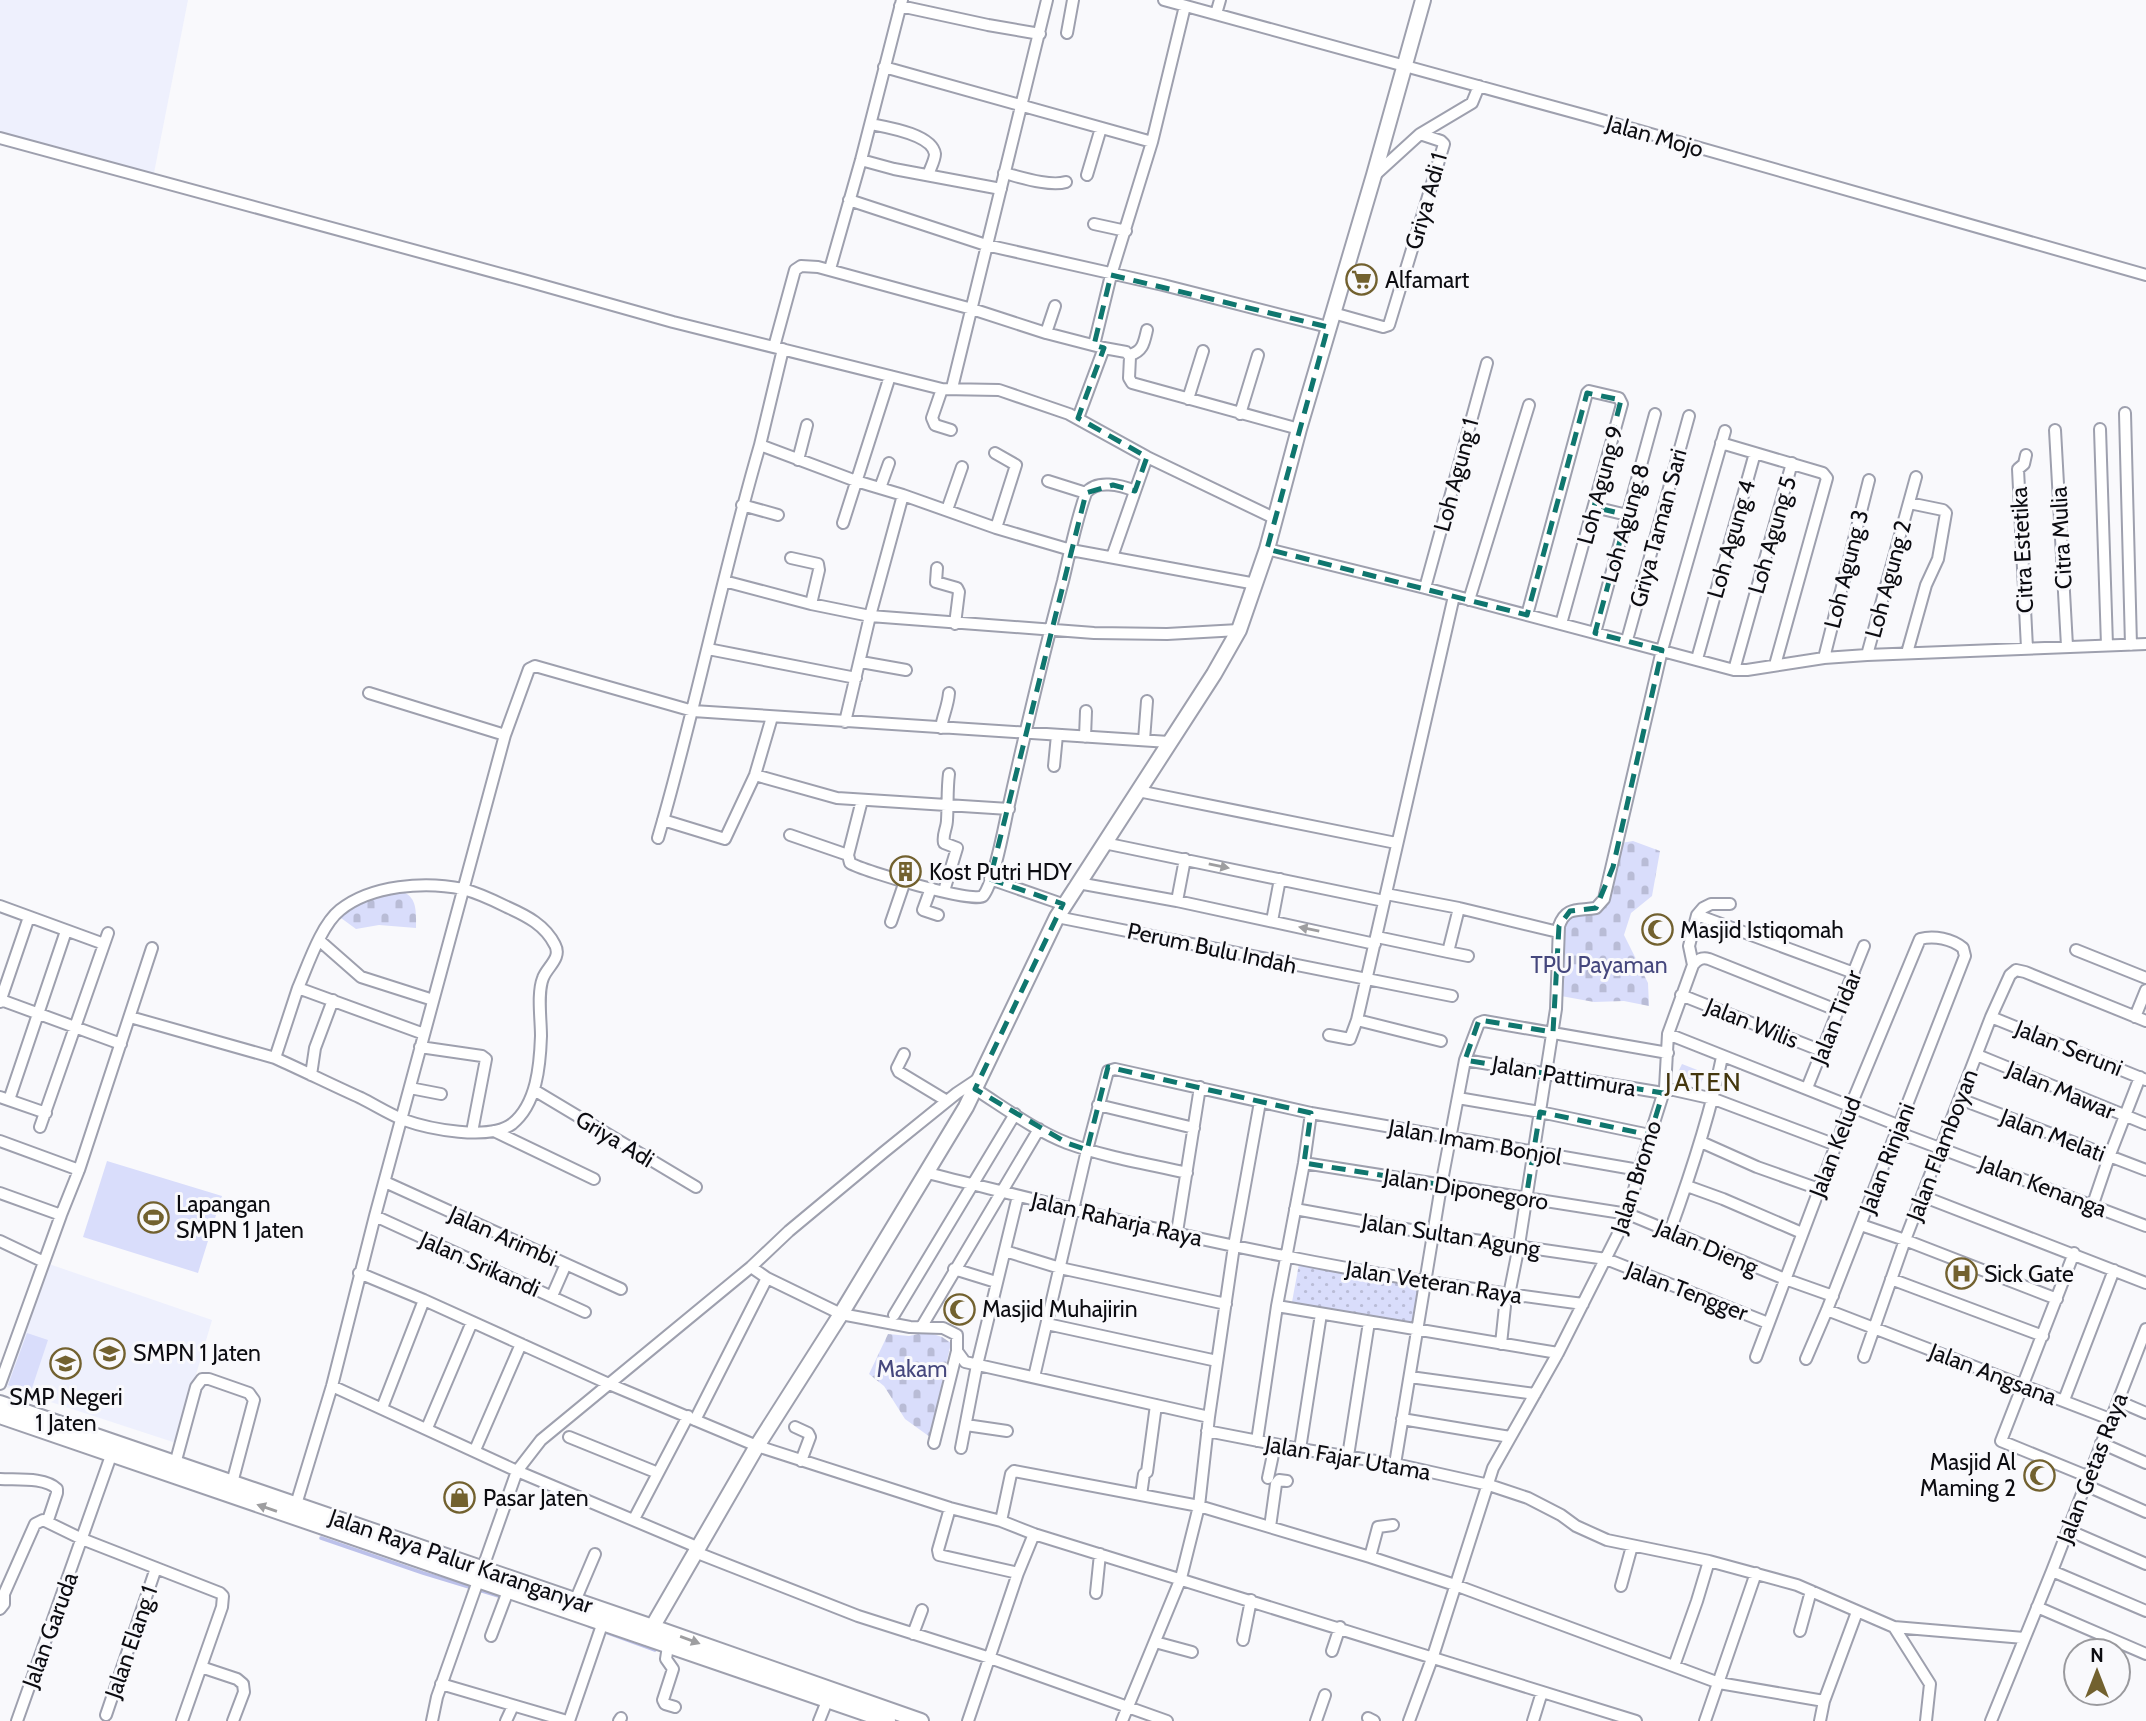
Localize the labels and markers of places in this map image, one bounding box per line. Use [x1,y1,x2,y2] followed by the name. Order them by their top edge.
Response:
[1345,263,1379,297] supermarket icon: Alfamart
[1385,266,1469,294] place label: Alfamart
[889,855,923,889] building icon: Kost Putri HDY
[929,858,1073,886] place label: Kost Putri HDY
[1640,913,1674,947] mosque icon: Masjid Istiqomah
[1680,916,1844,944] place label: Masjid Istiqomah
[176,1190,304,1244] place label: Lapangan SMPN 1 Jaten
[136,1200,170,1234] sports icon: Lapangan SMPN 1 Jaten
[1944,1257,1978,1291] hospital icon: Sick Gate
[1984,1260,2074,1288] place label: Sick Gate
[942,1292,976,1326] mosque icon: Masjid Muhajirin
[982,1295,1138,1323] place label: Masjid Muhajirin
[93,1336,127,1370] school or university icon: SMPN 1 Jaten
[133,1339,261,1367] place label: SMPN 1 Jaten
[49,1346,83,1380] school or university icon: SMP Negeri 1 Jaten
[9,1383,123,1437] place label: SMP Negeri 1 Jaten
[1920,1448,2017,1502] place label: Masjid Al Maming 2
[2022,1458,2056,1492] mosque icon: Masjid Al Maming 2
[443,1481,477,1515] shop icon: Pasar Jaten
[483,1484,589,1512] place label: Pasar Jaten

